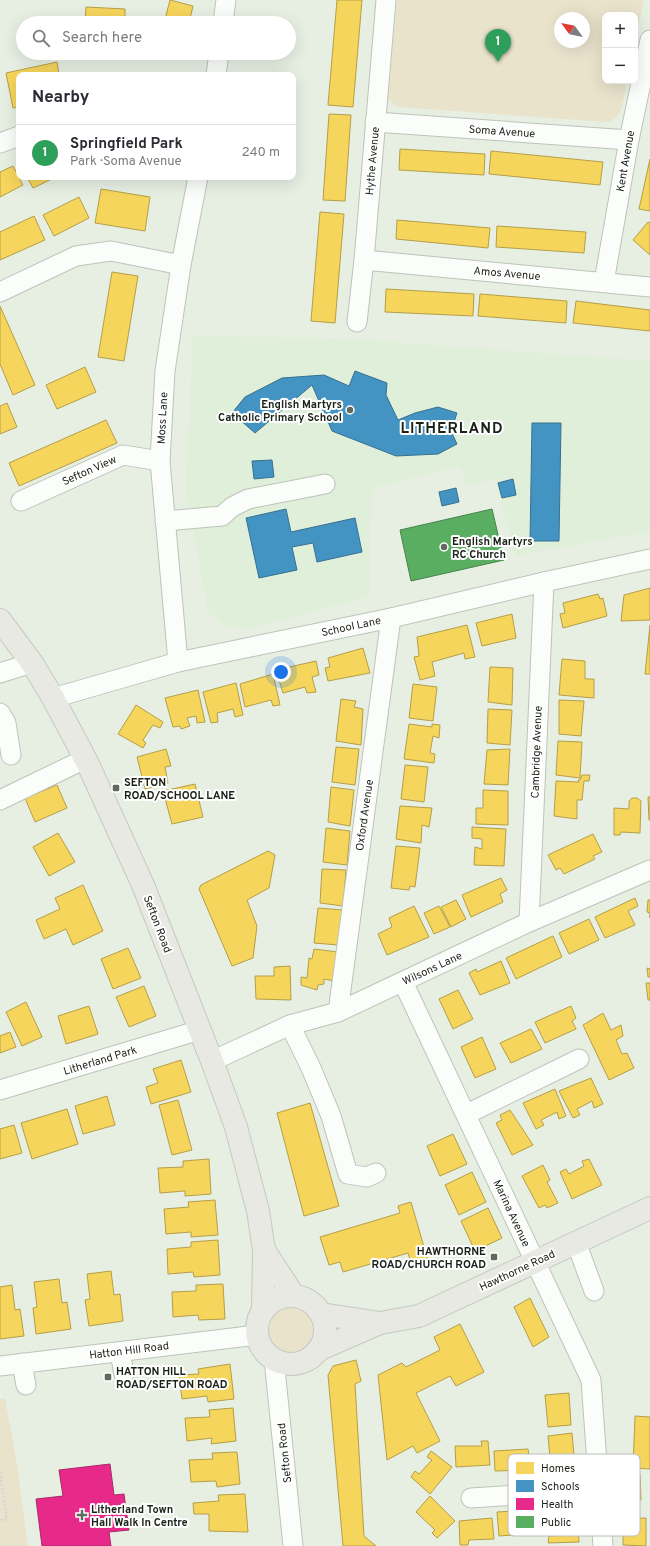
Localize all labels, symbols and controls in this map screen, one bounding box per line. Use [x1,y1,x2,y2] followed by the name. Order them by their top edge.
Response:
[554,12,590,48] north arrow
[602,12,638,84] map controls
[602,12,638,48] button: +
[16,16,296,60] search box
[30,27,52,49] icon: search
[62,29,142,48] text: Search here
[485,29,511,62] pin: 1
[602,48,638,84] button: −
[32,87,89,109] text: Nearby
[468,123,536,141] street label: Soma Avenue
[363,126,383,196] street label: Hythe Avenue
[614,129,638,193] street label: Kent Avenue
[70,135,183,154] text: Springfield Park
[42,145,48,161] text: 1
[242,145,280,161] text: 240 m
[70,154,182,170] text: Park · Soma Avenue
[473,264,541,284] street label: Amos Avenue
[155,392,171,444] street label: Moss Lane
[218,398,342,425] place label: English Martyrs Catholic Primary School
[345,405,355,415] marker: English Martyrs Catholic Primary School
[400,420,504,439] district label: LITHERLAND
[60,453,119,489] street label: Sefton View
[452,535,533,562] place label: English Martyrs RC Church
[439,542,449,552] marker: English Martyrs RC Church
[320,614,382,640] street label: School Lane
[271,662,291,682] your location
[528,705,546,799] street label: Cambridge Avenue
[124,776,235,803] place label: SEFTON ROAD/SCHOOL LANE
[353,779,377,852] street label: Oxford Avenue
[111,783,121,793] marker: SEFTON ROAD/SCHOOL LANE
[140,894,174,955] street label: Sefton Road
[400,949,465,989] street label: Wilsons Lane
[62,1043,139,1079] street label: Litherland Park
[489,1178,533,1249] street label: Marina Avenue
[372,1245,486,1272] place label: HAWTHORNE ROAD/CHURCH ROAD
[477,1247,558,1295] street label: Hawthorne Road
[489,1252,499,1262] marker: HAWTHORNE ROAD/CHURCH ROAD
[88,1339,170,1363] street label: Hatton Hill Road
[116,1365,228,1392] place label: HATTON HILL ROAD/SEFTON ROAD
[103,1372,113,1382] marker: HATTON HILL ROAD/SEFTON ROAD
[275,1422,295,1484] street label: Sefton Road
[508,1454,640,1536] legend
[541,1462,575,1476] text: Homes
[541,1480,580,1494] text: Schools
[541,1498,573,1512] text: Health
[91,1503,188,1530] place label: Litherland Town Hall Walk In Centre
[76,1509,88,1521] marker: Litherland Town Hall Walk In Centre
[541,1516,571,1530] text: Public

